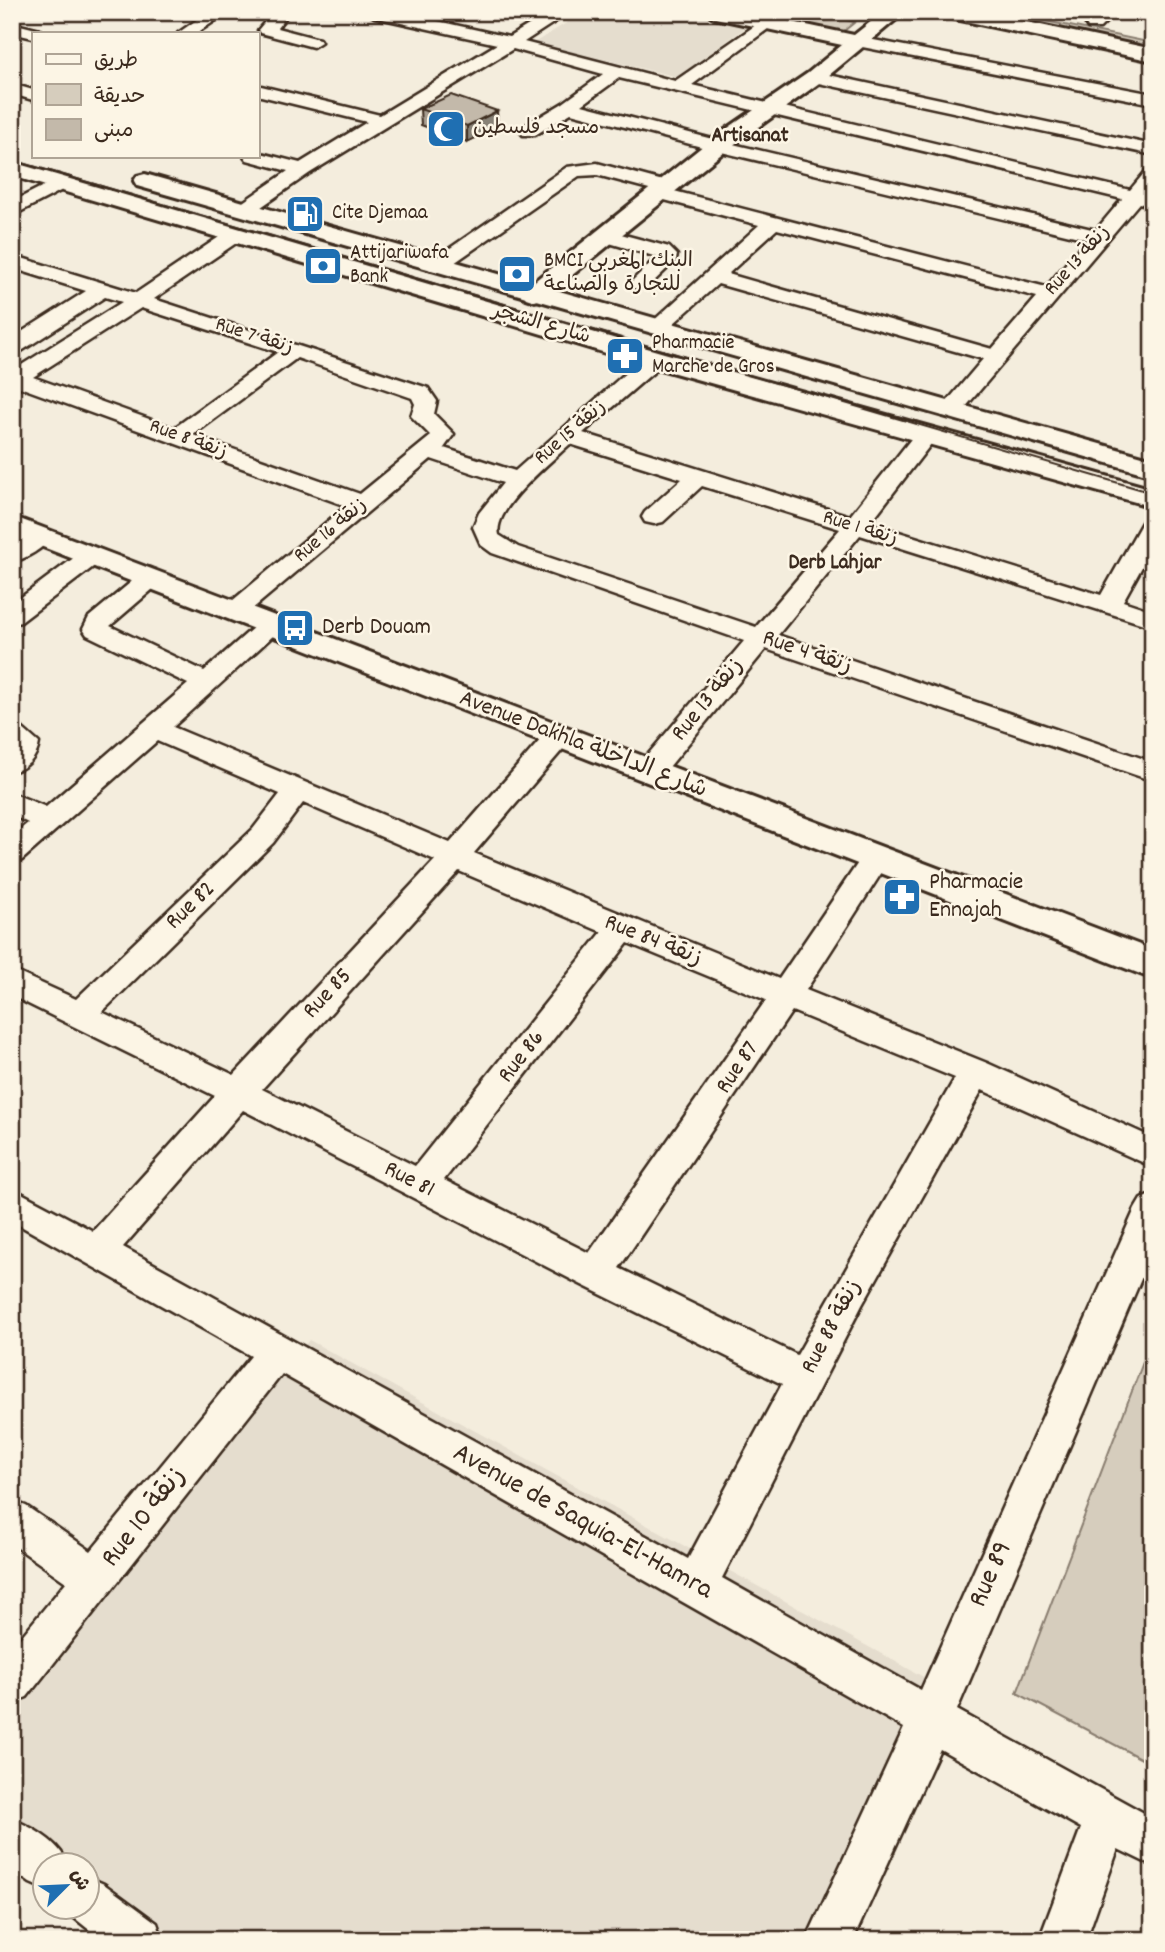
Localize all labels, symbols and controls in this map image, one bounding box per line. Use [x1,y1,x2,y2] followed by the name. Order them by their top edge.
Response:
[32,32,259,158] legend
[94,47,138,77] text: طريق
[94,83,145,113] text: حديقة
[425,108,467,150] mosque icon: مسجد فلسطين
[473,114,599,144] place label: مسجد فلسطين
[94,117,133,147] text: مبنى
[712,122,789,152] district label: Artisanat
[284,193,326,235] fuel station icon: Cite Djemaa
[332,199,429,229] place label: Cite Djemaa
[1038,219,1118,303] street label: Rue 13 زنقة
[350,239,450,293] place label: Attijariwafa Bank
[302,245,344,287] bank icon: Attijariwafa Bank
[544,247,693,301] place label: BMCI البنك المغربي للتجارة والصناعة
[496,253,538,295] bank icon: BMCI البنك المغربي للتجارة والصناعة
[487,296,594,353] street label: شارع الشجر
[211,310,297,364] street label: Rue 7 زنقة
[652,329,775,383] place label: Pharmacie Marche de Gros
[604,335,646,377] pharmacy icon: Pharmacie Marche de Gros
[528,393,614,473] street label: Rue 15 زنقة
[145,412,231,468] street label: Rue 8 زنقة
[288,491,374,571] street label: Rue 16 زنقة
[819,503,901,555] street label: Rue 1 زنقة
[789,549,883,579] district label: Derb Lahjar
[274,607,316,649] bus stop icon: Derb Douam
[322,611,431,645] place label: Derb Douam
[758,622,856,684] street label: Rue 4 زنقة
[664,651,752,749] street label: Rue 13 زنقة
[454,682,712,808] street label: Avenue Dakhla شارع الداخلة
[929,866,1023,928] place label: Pharmacie Ennajah
[158,874,224,938] street label: Rue 82
[881,876,923,918] pharmacy icon: Pharmacie Ennajah
[599,906,707,976] street label: Rue 84 زنقة
[296,961,360,1027] street label: Rue 85
[490,1023,554,1091] street label: Rue 86
[708,1035,768,1101] street label: Rue 87
[378,1153,440,1207] street label: Rue 81
[793,1274,871,1380] street label: Rue 88 زنقة
[445,1435,720,1612] street label: Avenue de Saquia-El-Hamra
[93,1459,197,1577] street label: Rue 10 زنقة
[960,1536,1024,1614] street label: Rue 89
[32,1850,102,1920] north arrow
[62,1865,95,1896] text: ش

